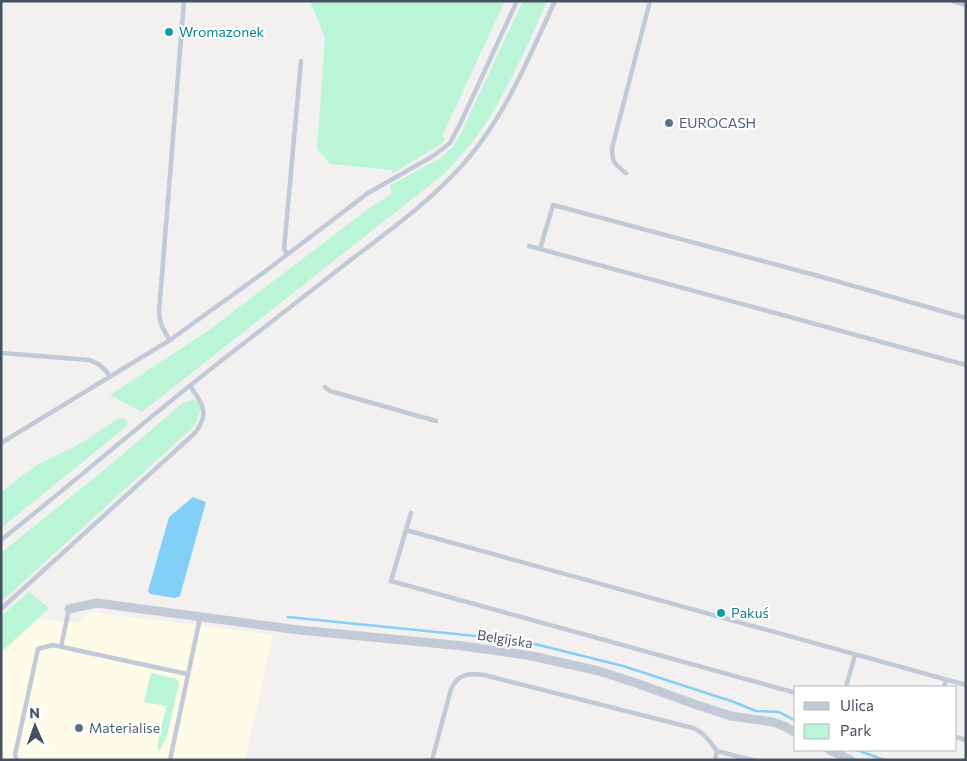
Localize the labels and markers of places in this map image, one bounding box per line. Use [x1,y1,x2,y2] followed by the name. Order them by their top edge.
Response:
[179,23,265,40] place label: Wromazonek
[163,26,175,38] marker: Wromazonek
[679,114,756,131] place label: EUROCASH
[663,117,675,129] marker: EUROCASH
[731,604,769,621] place label: Pakuś
[715,607,727,619] marker: Pakuś
[89,719,160,736] place label: Materialise
[73,722,85,734] marker: Materialise

